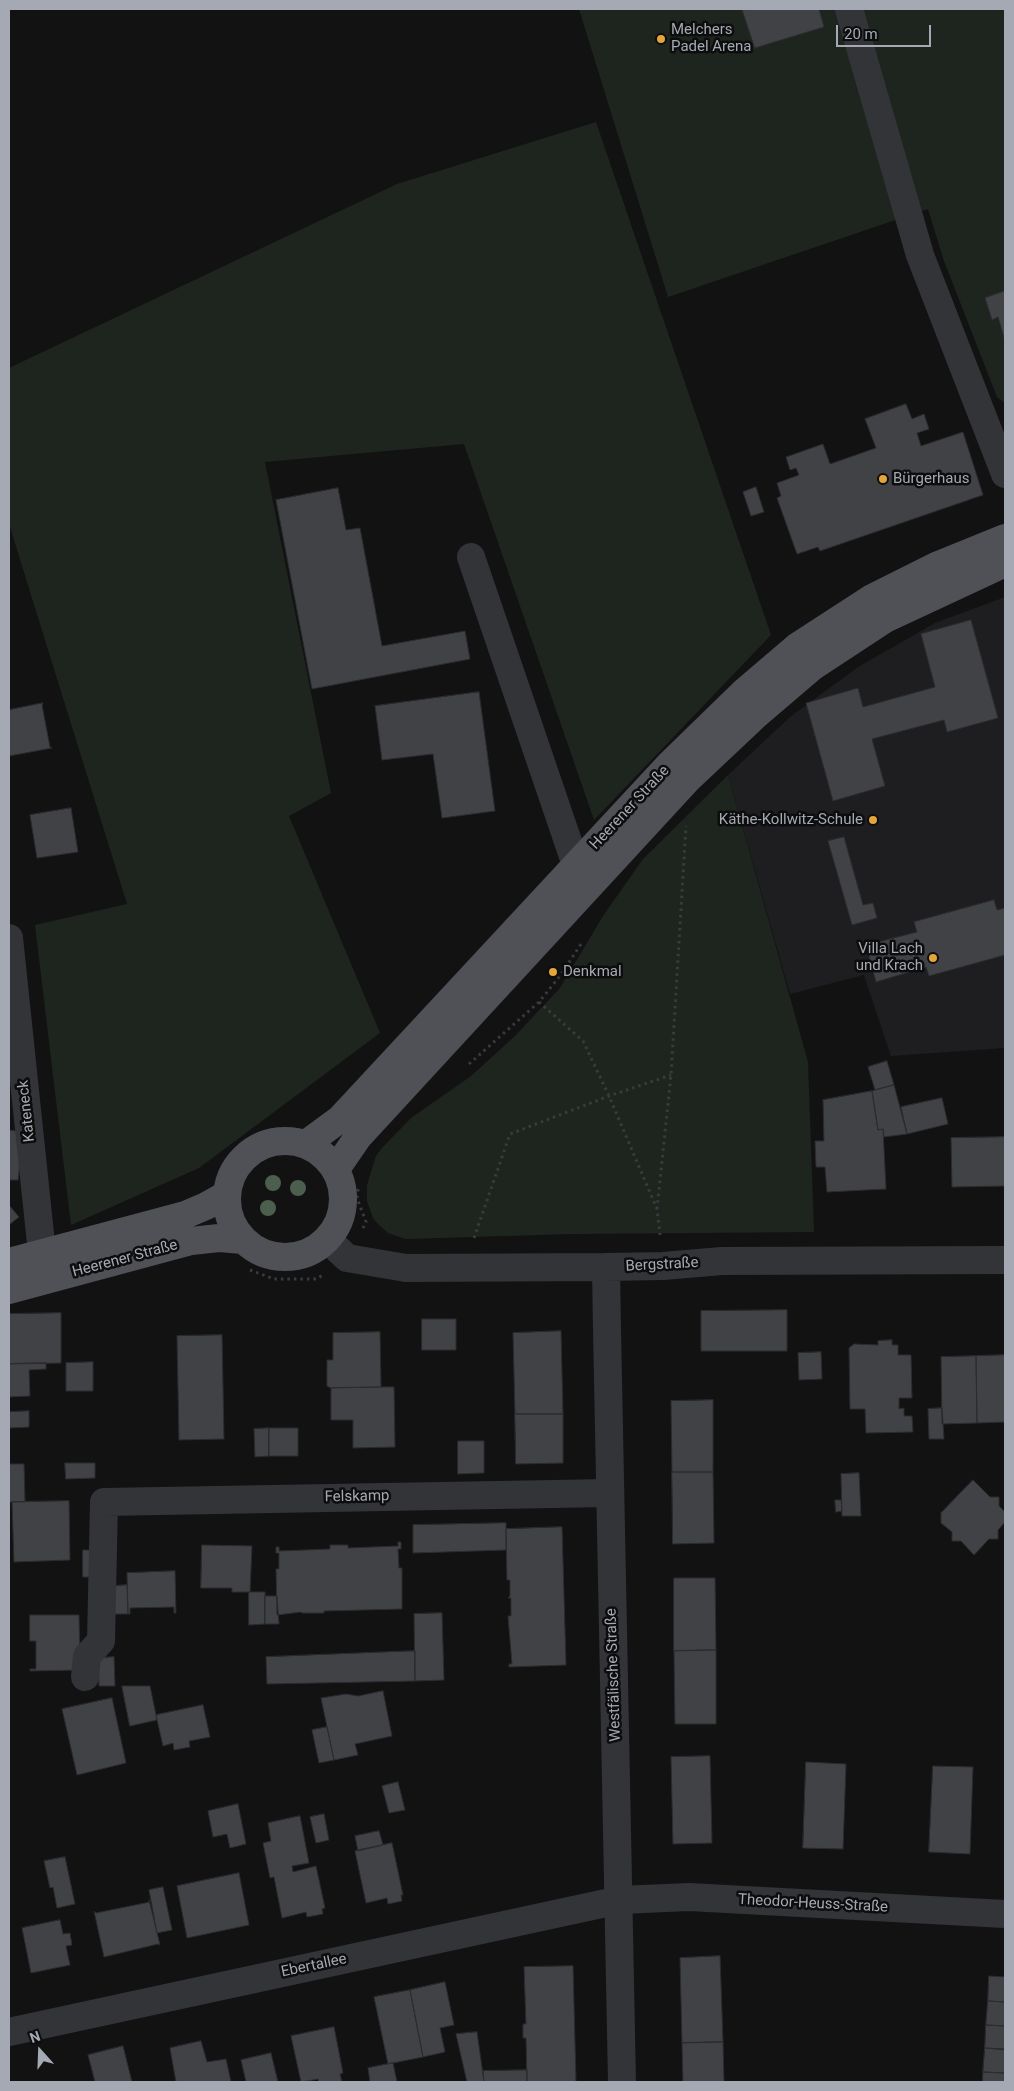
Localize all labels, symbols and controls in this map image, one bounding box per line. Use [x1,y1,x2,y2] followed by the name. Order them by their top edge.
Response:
[839,15,934,47] scale bar
[671,21,751,56] place label: Melchers Padel Arena
[844,25,878,43] text: 20 m
[655,33,667,45] marker: Melchers Padel Arena
[893,470,969,488] place label: Bürgerhaus
[877,473,889,485] marker: Bürgerhaus
[587,762,673,854] street label: Heerener Straße
[719,811,863,829] place label: Käthe-Kollwitz-Schule
[867,814,879,826] marker: Käthe-Kollwitz-Schule
[856,940,923,975] place label: Villa Lach und Krach
[927,952,939,964] marker: Villa Lach und Krach
[563,963,622,981] place label: Denkmal
[547,966,559,978] marker: Denkmal
[15,1079,39,1143] street label: Kateneck
[70,1236,180,1282] street label: Heerener Straße
[625,1254,699,1276] street label: Bergstraße
[324,1487,390,1507] street label: Felskamp
[603,1608,625,1742] street label: Westfälische Straße
[738,1891,888,1917] street label: Theodor-Heuss-Straße
[280,1950,348,1982] street label: Ebertallee
[15,2026,65,2076] north arrow
[27,2028,42,2046] text: N

